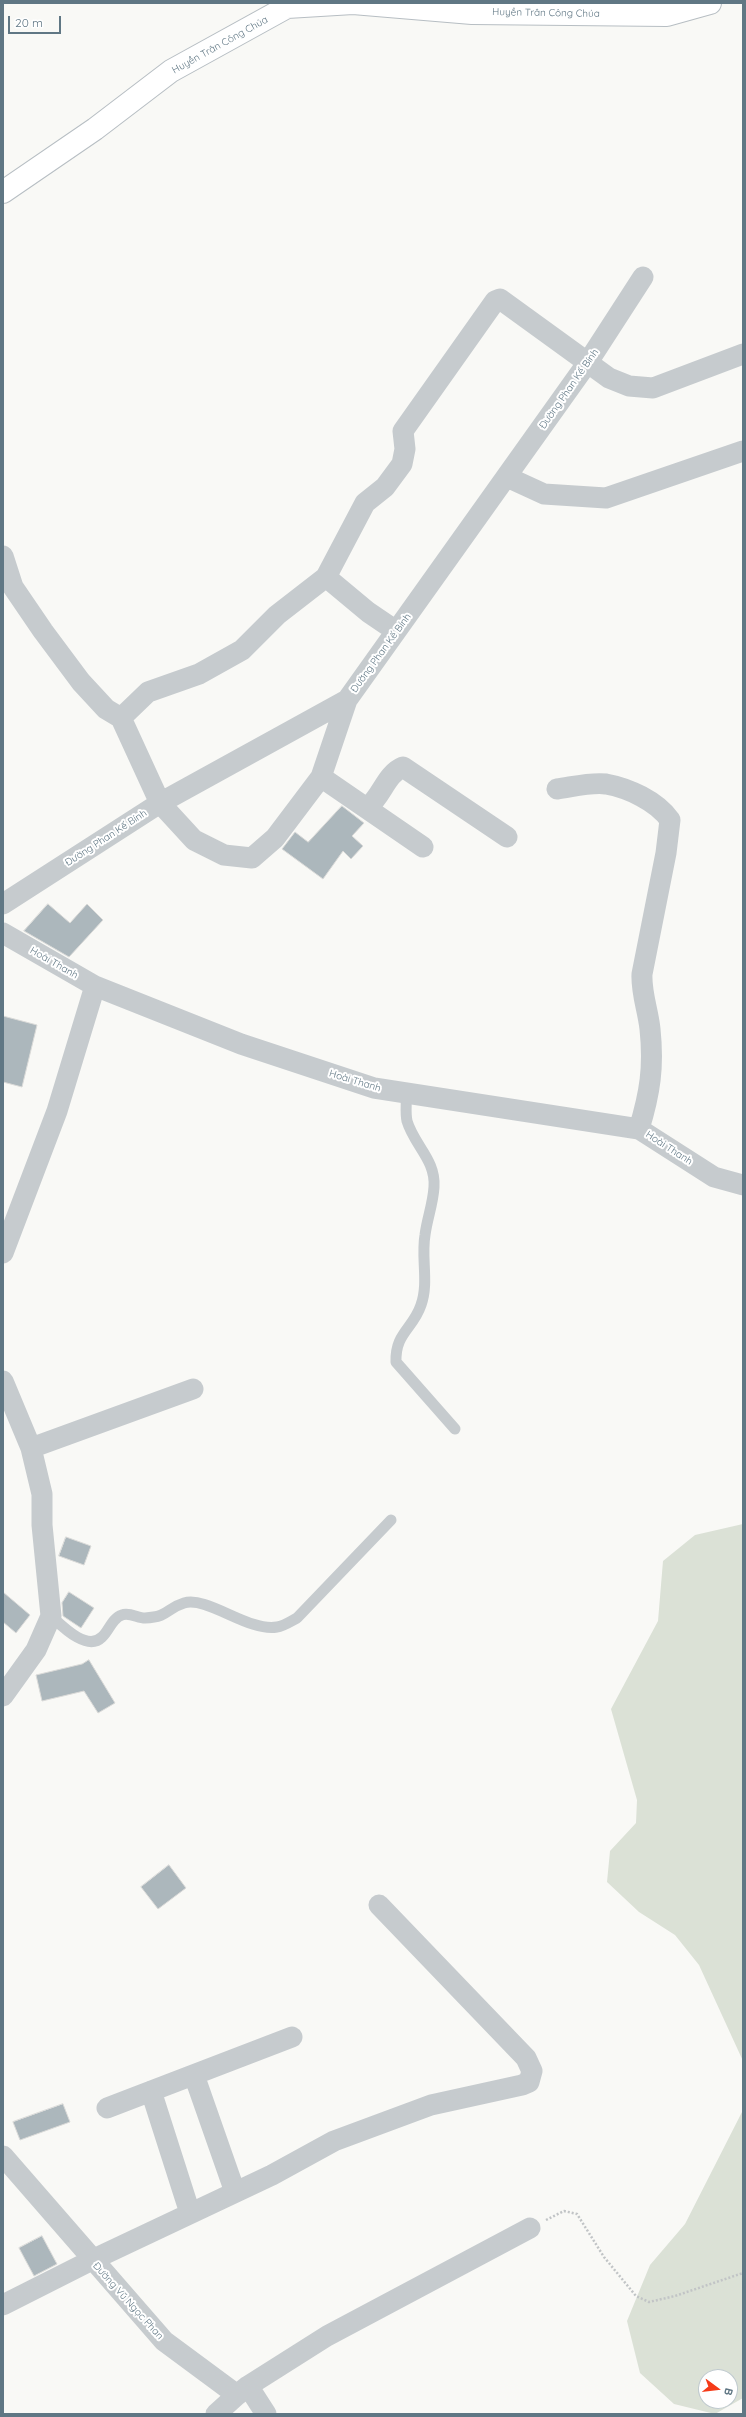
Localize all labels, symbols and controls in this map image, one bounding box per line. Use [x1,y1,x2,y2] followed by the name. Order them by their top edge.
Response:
[492,6,600,20] street label: Huyền Trân Công Chúa
[10,8,63,34] scale bar
[170,14,270,76] street label: Huyền Trân Công Chúa
[15,15,43,30] text: 20 m
[537,347,601,431] street label: Đường Phan Kế Bính
[348,611,414,695] street label: Đường Phan Kế Bính
[63,807,149,869] street label: Đường Phan Kế Bính
[28,944,80,982] street label: Hoài Thanh
[328,1067,382,1095] street label: Hoài Thanh
[643,1128,695,1168] street label: Hoài Thanh
[90,2260,166,2342] street label: Đường Vũ Ngọc Phan
[698,2369,738,2409] north arrow
[721,2387,736,2397] text: B

